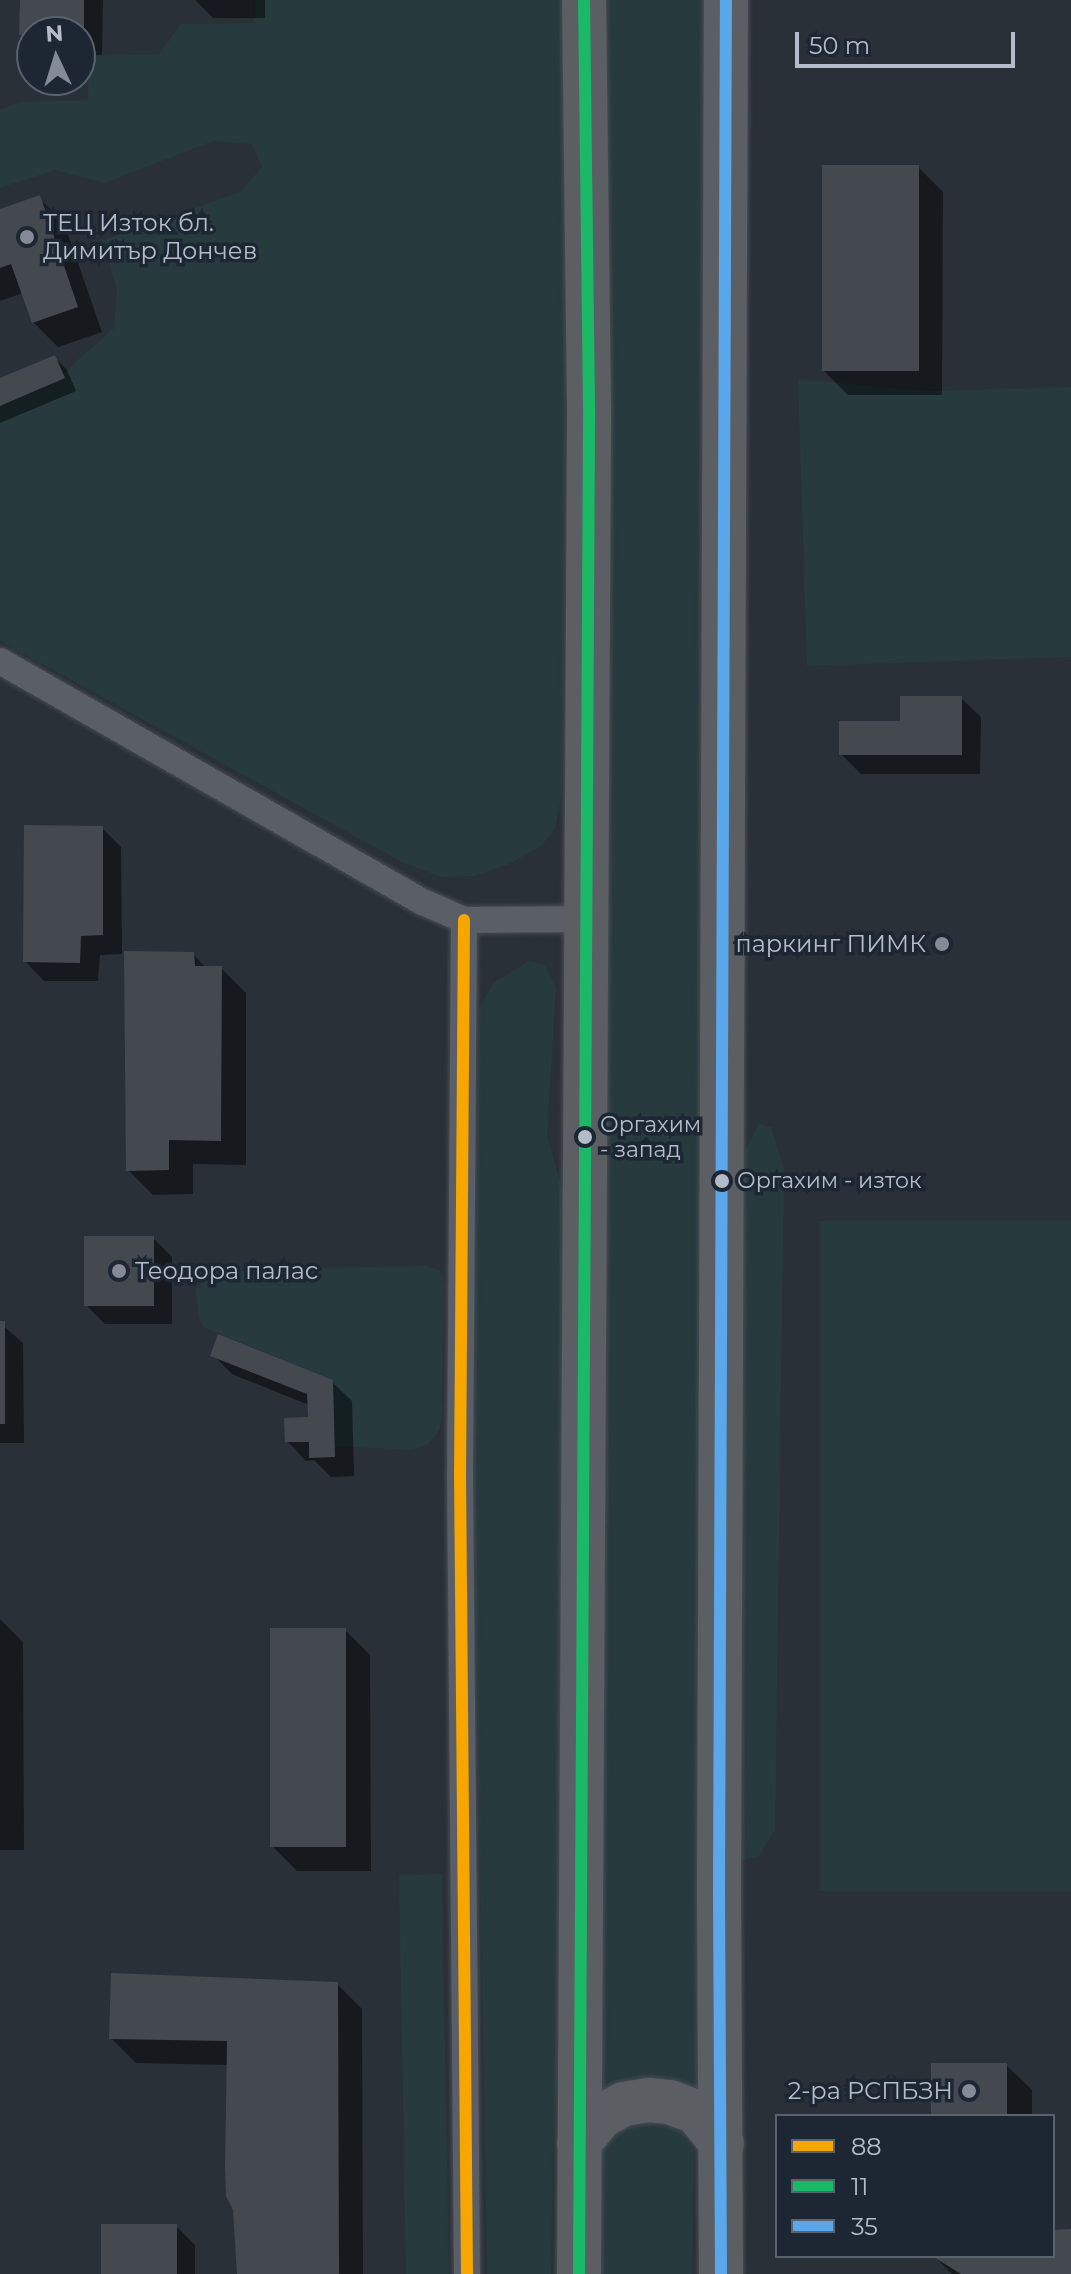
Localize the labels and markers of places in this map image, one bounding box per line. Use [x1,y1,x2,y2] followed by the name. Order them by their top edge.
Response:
[43,209,257,265] place label: ТЕЦ Изток бл. Димитър Дончев
[18,228,36,246] marker: ТЕЦ Изток бл. Димитър Дончев
[735,930,926,958] place label: паркинг ПИМК
[933,935,951,953] marker: паркинг ПИМК
[600,1111,701,1162] place label: Оргахим - запад
[577,1129,593,1145] marker: Оргахим - запад
[737,1168,922,1194] place label: Оргахим - изток
[714,1173,730,1189] marker: Оргахим - изток
[135,1257,318,1285] place label: Теодора палас
[110,1262,128,1280] marker: Теодора палас
[788,2077,953,2105] place label: 2-ра РСПБЗН
[960,2082,978,2100] marker: 2-ра РСПБЗН

